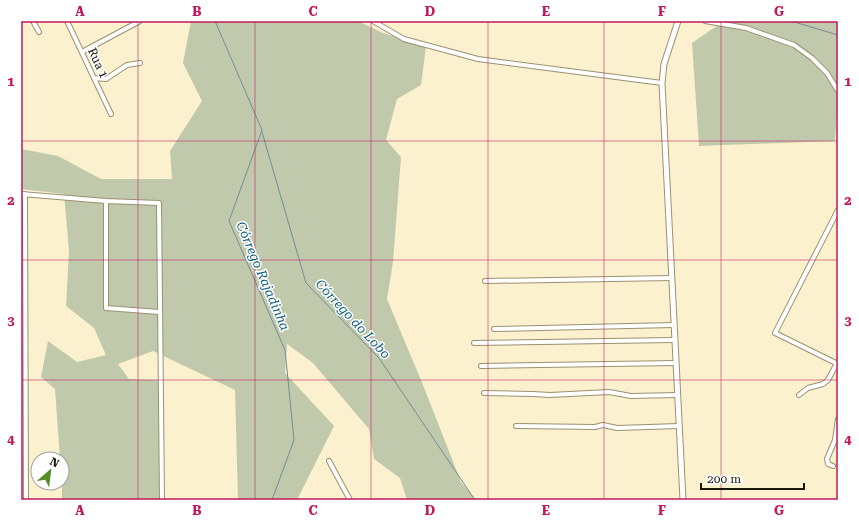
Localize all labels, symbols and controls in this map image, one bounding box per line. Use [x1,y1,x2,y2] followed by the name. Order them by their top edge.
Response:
[75,4,85,19] text: A
[192,4,202,19] text: B
[308,4,318,19] text: C
[425,4,435,19] text: D
[542,4,550,19] text: E
[658,4,666,19] text: F
[774,4,784,19] text: G
[85,46,111,81] street label: Rua 1
[7,74,15,89] text: 1
[844,74,852,89] text: 1
[7,193,15,208] text: 2
[844,193,852,208] text: 2
[233,219,293,333] water label: Córrego Rajadinha
[313,276,393,362] water label: Córrego do Lobo
[7,313,15,328] text: 3
[844,313,852,328] text: 3
[7,432,15,447] text: 4
[844,432,852,447] text: 4
[30,451,70,491] north arrow
[48,455,62,471] text: N
[701,465,804,491] scale bar
[707,472,741,486] text: 200 m
[75,503,85,518] text: A
[192,503,202,518] text: B
[308,503,318,518] text: C
[425,503,435,518] text: D
[542,503,550,518] text: E
[658,503,666,518] text: F
[774,503,784,518] text: G

